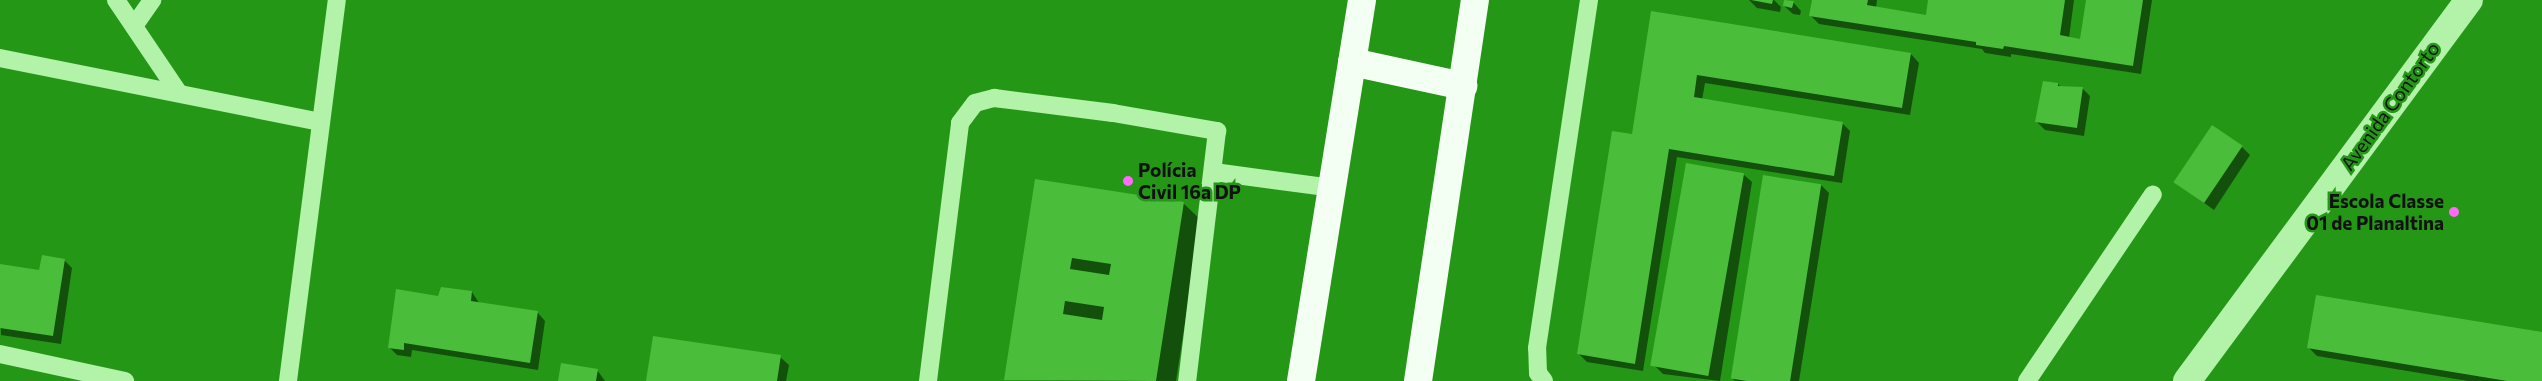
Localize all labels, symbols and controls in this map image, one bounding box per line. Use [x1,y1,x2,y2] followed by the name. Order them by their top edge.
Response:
[2336,37,2444,175] street label: Avenida Contorto
[1138,159,1241,203] place label: Polícia Civil 16a DP
[1122,175,1134,187] marker: Polícia Civil 16a DP
[2306,190,2444,234] place label: Escola Classe 01 de Planaltina
[2448,206,2460,218] marker: Escola Classe 01 de Planaltina

